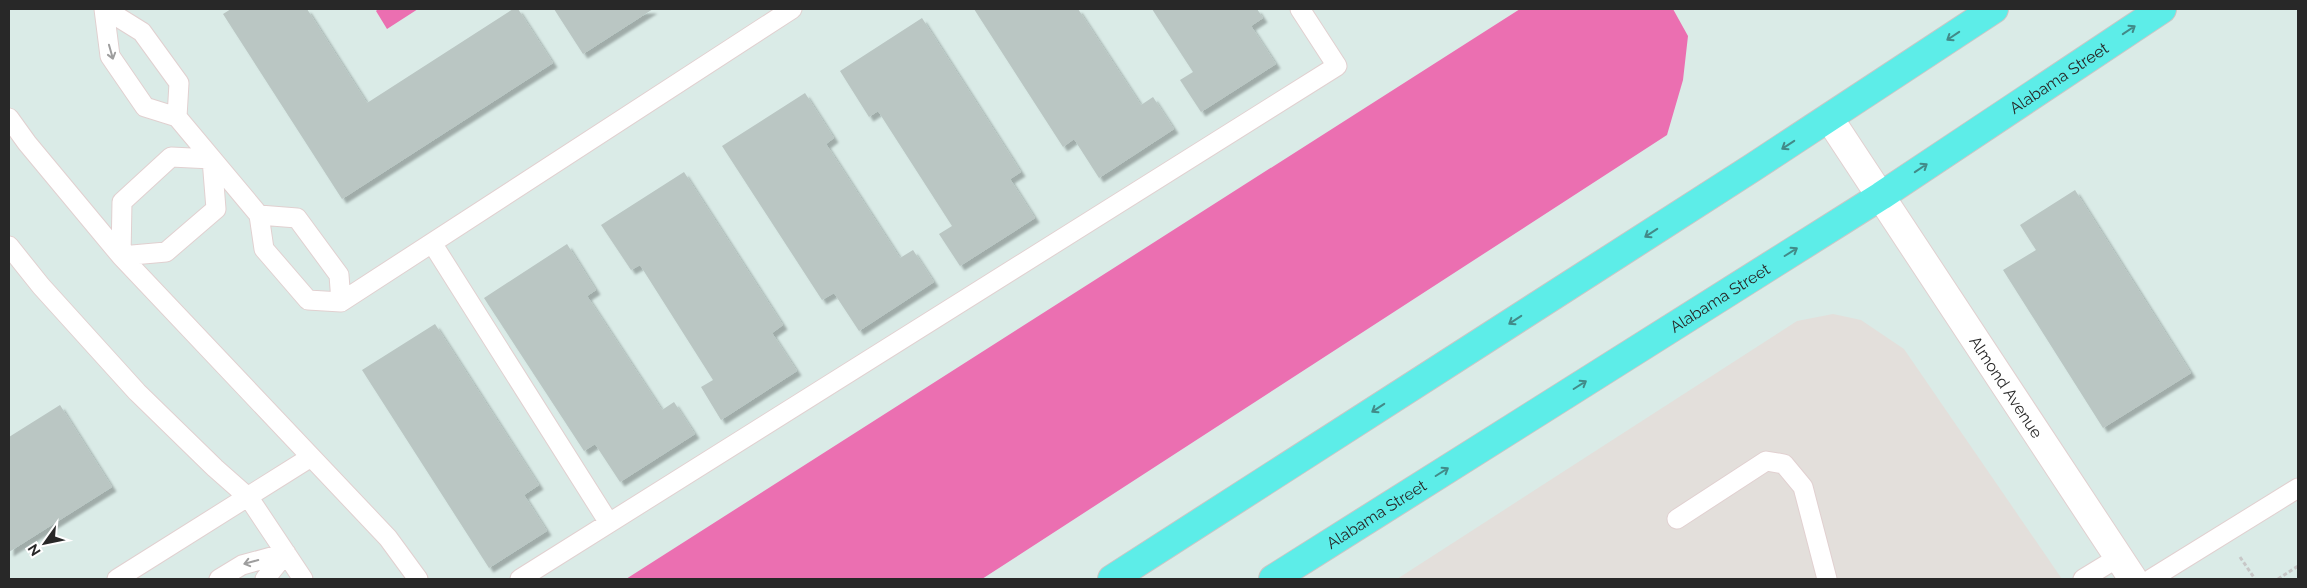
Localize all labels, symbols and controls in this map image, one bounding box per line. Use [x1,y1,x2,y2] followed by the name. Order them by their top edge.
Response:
[2122,25,2136,35] one-way arrow
[1946,31,1960,41] one-way arrow
[2006,38,2112,118] street label: Alabama Street
[107,44,117,60] one-way arrow
[1781,139,1795,150] one-way arrow
[1914,163,1928,173] one-way arrow
[1645,228,1659,238] one-way arrow
[1784,246,1798,256] one-way arrow
[1667,259,1774,337] street label: Alabama Street
[1508,316,1522,326] one-way arrow
[1965,332,2046,442] street label: Almond Avenue
[1572,380,1586,390] one-way arrow
[1371,403,1385,414] one-way arrow
[1435,467,1449,477] one-way arrow
[1323,476,1431,553] street label: Alabama Street
[20,518,70,568] north arrow
[24,541,44,559] text: N
[243,558,259,568] one-way arrow

